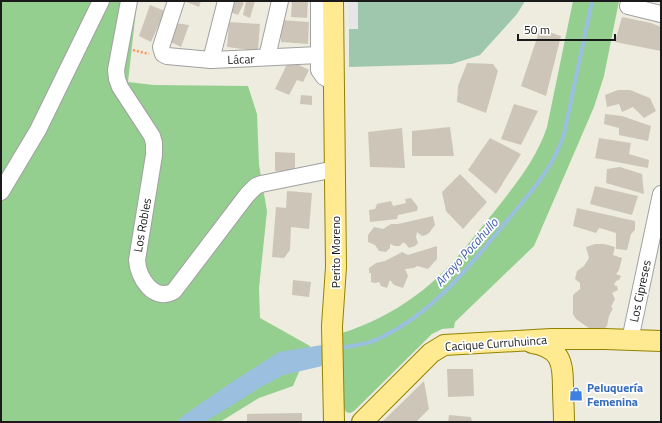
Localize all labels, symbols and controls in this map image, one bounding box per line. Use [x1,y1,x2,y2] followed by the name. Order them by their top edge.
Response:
[518,16,615,42] scale bar
[524,20,550,39] text: 50 m
[227,49,255,69] street label: Lácar
[128,196,156,254] street label: Los Robles
[430,213,503,291] water label: Arroyo Pocahullo
[326,216,345,288] street label: Perito Moreno
[624,258,656,324] street label: Los Cipreses
[444,330,548,356] street label: Cacique Curruhuinca
[587,378,643,411] place label: Peluquería Femenina
[568,386,584,402] shop icon: Peluquería Femenina

